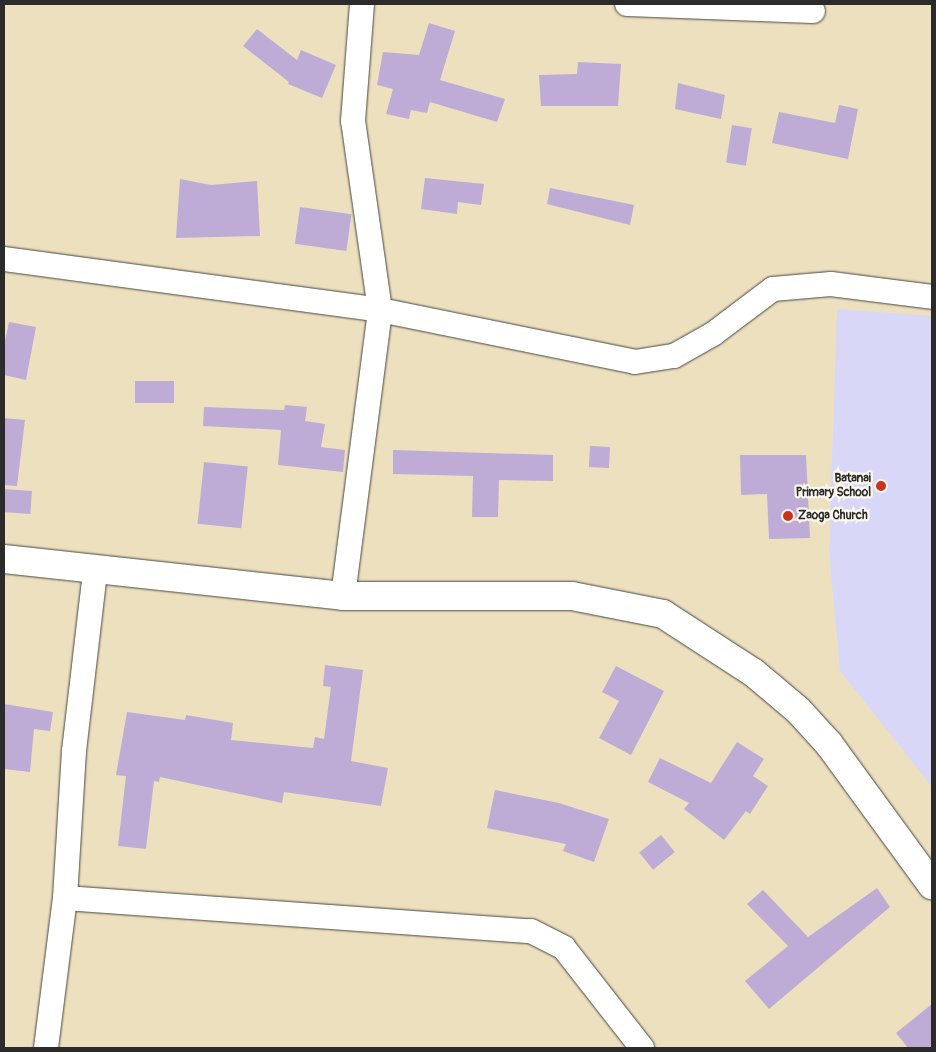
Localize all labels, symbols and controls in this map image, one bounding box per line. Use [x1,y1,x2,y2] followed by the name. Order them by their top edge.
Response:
[796,472,871,500] place label: Batanai Primary School
[875,480,887,492] marker: Batanai Primary School
[798,509,868,523] place label: Zaoga Church
[782,510,794,522] marker: Zaoga Church

